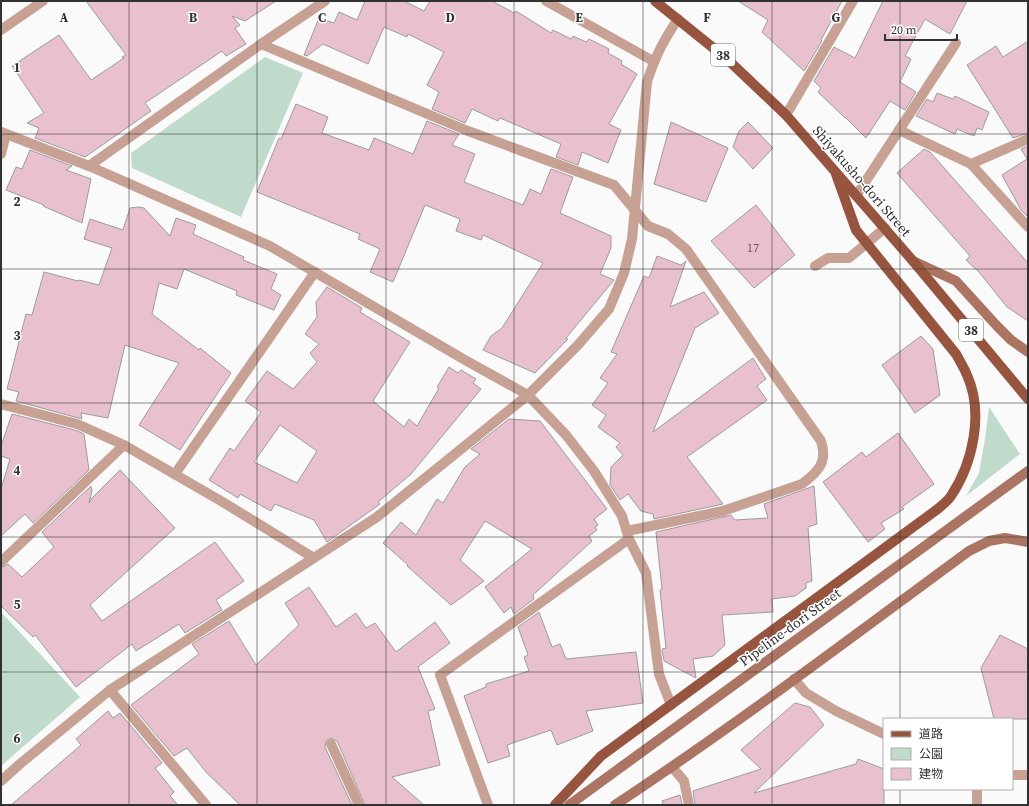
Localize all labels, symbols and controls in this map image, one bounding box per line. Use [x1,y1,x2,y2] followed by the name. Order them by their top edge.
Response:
[60,9,69,26] text: A
[189,9,198,26] text: B
[318,9,326,26] text: C
[445,9,455,26] text: D
[575,9,583,26] text: E
[703,9,711,26] text: F
[832,9,841,26] text: G
[885,16,957,42] scale bar
[891,22,917,38] text: 20 m
[711,44,735,66] road number: 38
[13,59,21,76] text: 1
[808,121,916,241] street label: Shiyakusho-dori Street
[13,193,21,210] text: 2
[747,240,759,256] house number: 17
[959,319,983,341] road number: 38
[13,327,21,344] text: 3
[13,462,21,479] text: 4
[735,583,845,671] street label: Pipeline-dori Street
[13,596,21,613] text: 5
[883,718,1013,790] legend
[919,726,943,742] text: 道路
[13,730,21,747] text: 6
[919,746,943,762] text: 公園
[919,766,943,782] text: 建物

